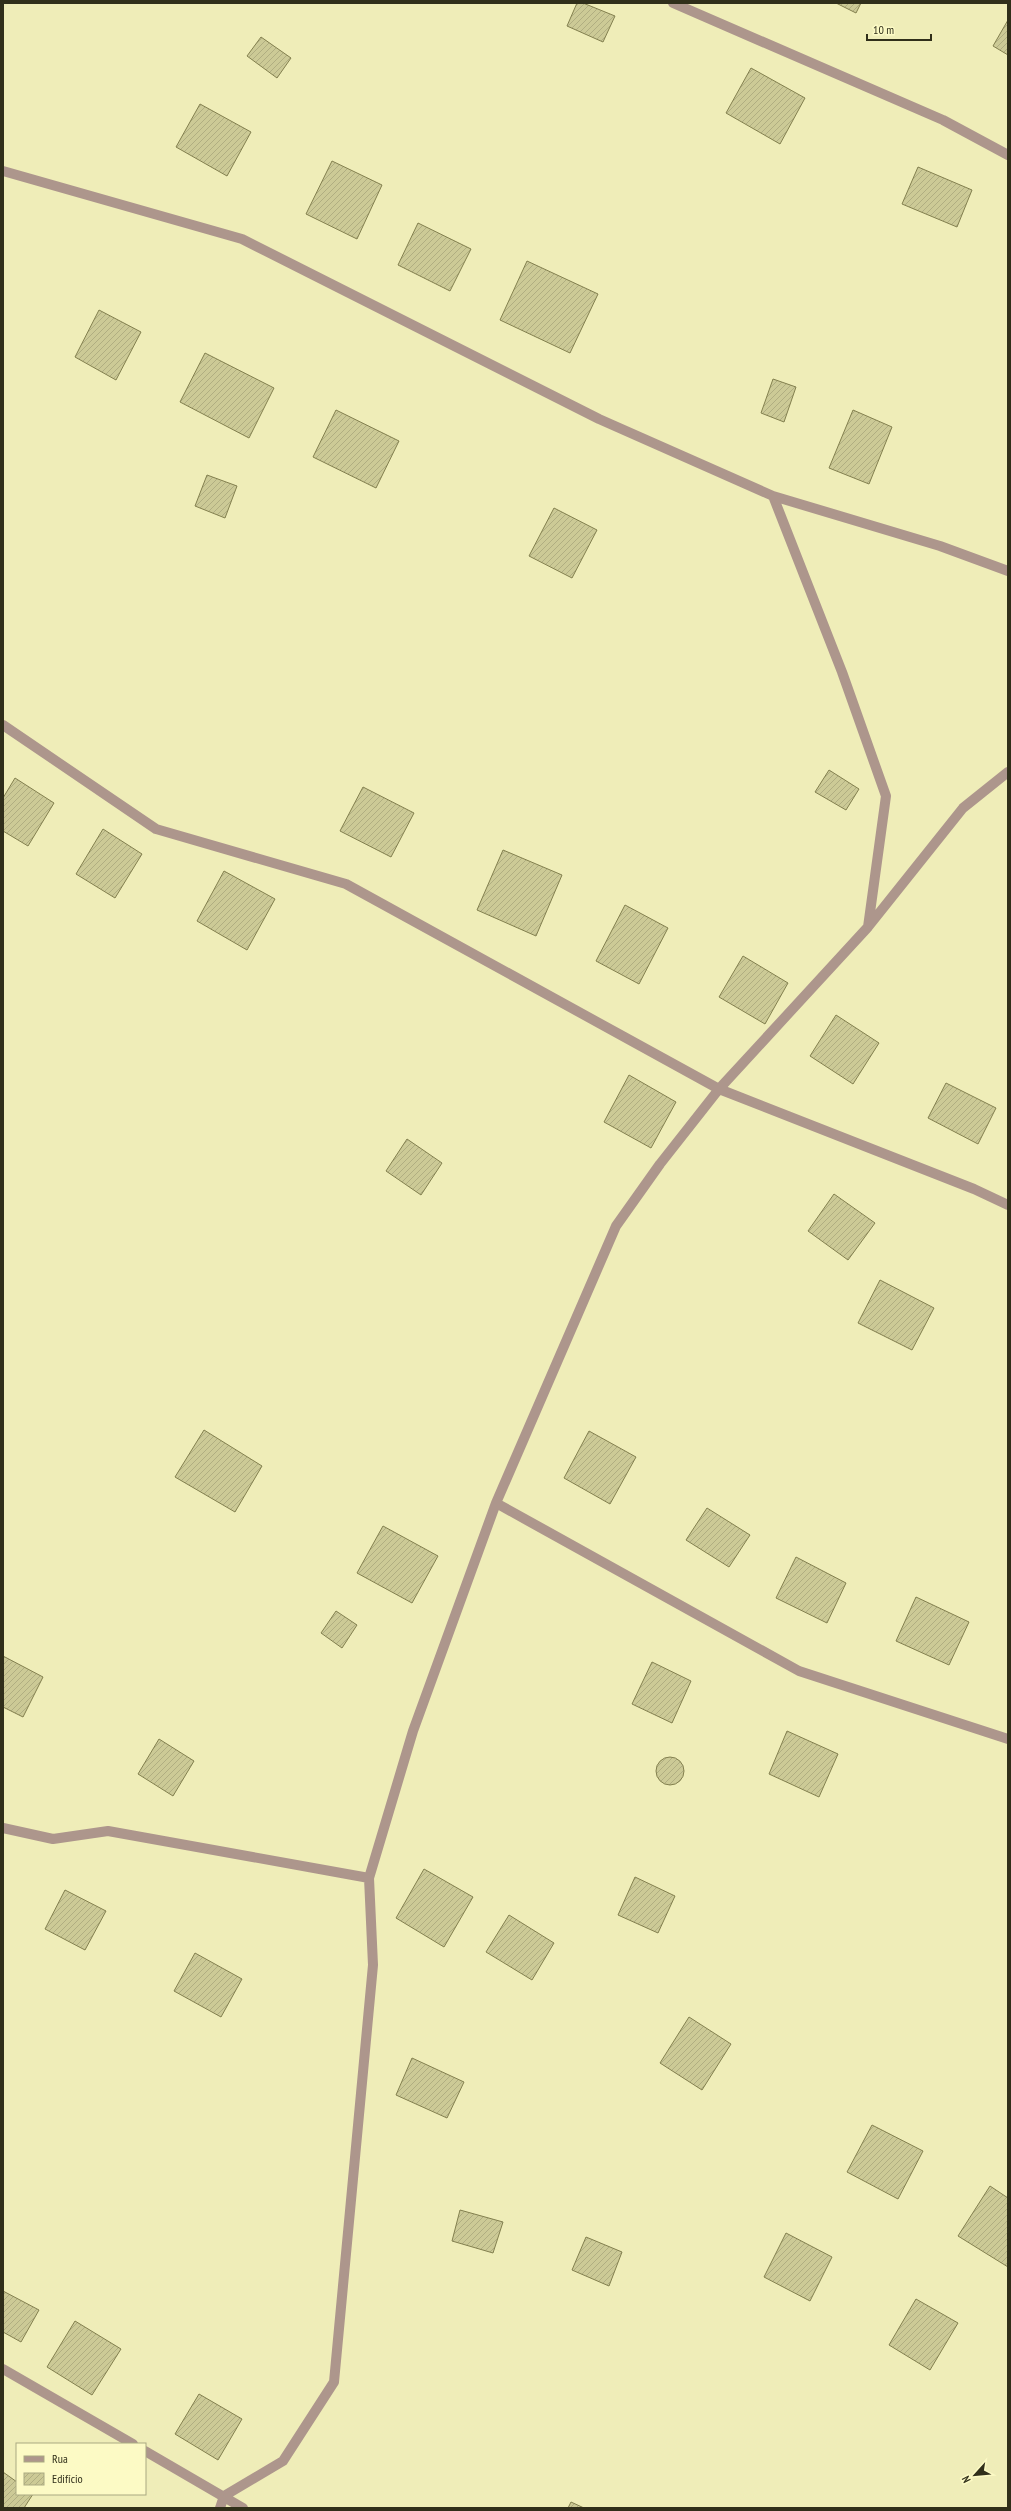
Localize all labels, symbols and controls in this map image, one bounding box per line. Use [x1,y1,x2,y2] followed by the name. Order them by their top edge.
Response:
[867,16,931,42] scale bar
[873,22,894,37] text: 10 m
[16,2443,146,2495] legend
[52,2451,68,2466] text: Rua
[955,2455,995,2495] north arrow
[52,2471,83,2486] text: Edifício
[958,2474,974,2485] text: N

